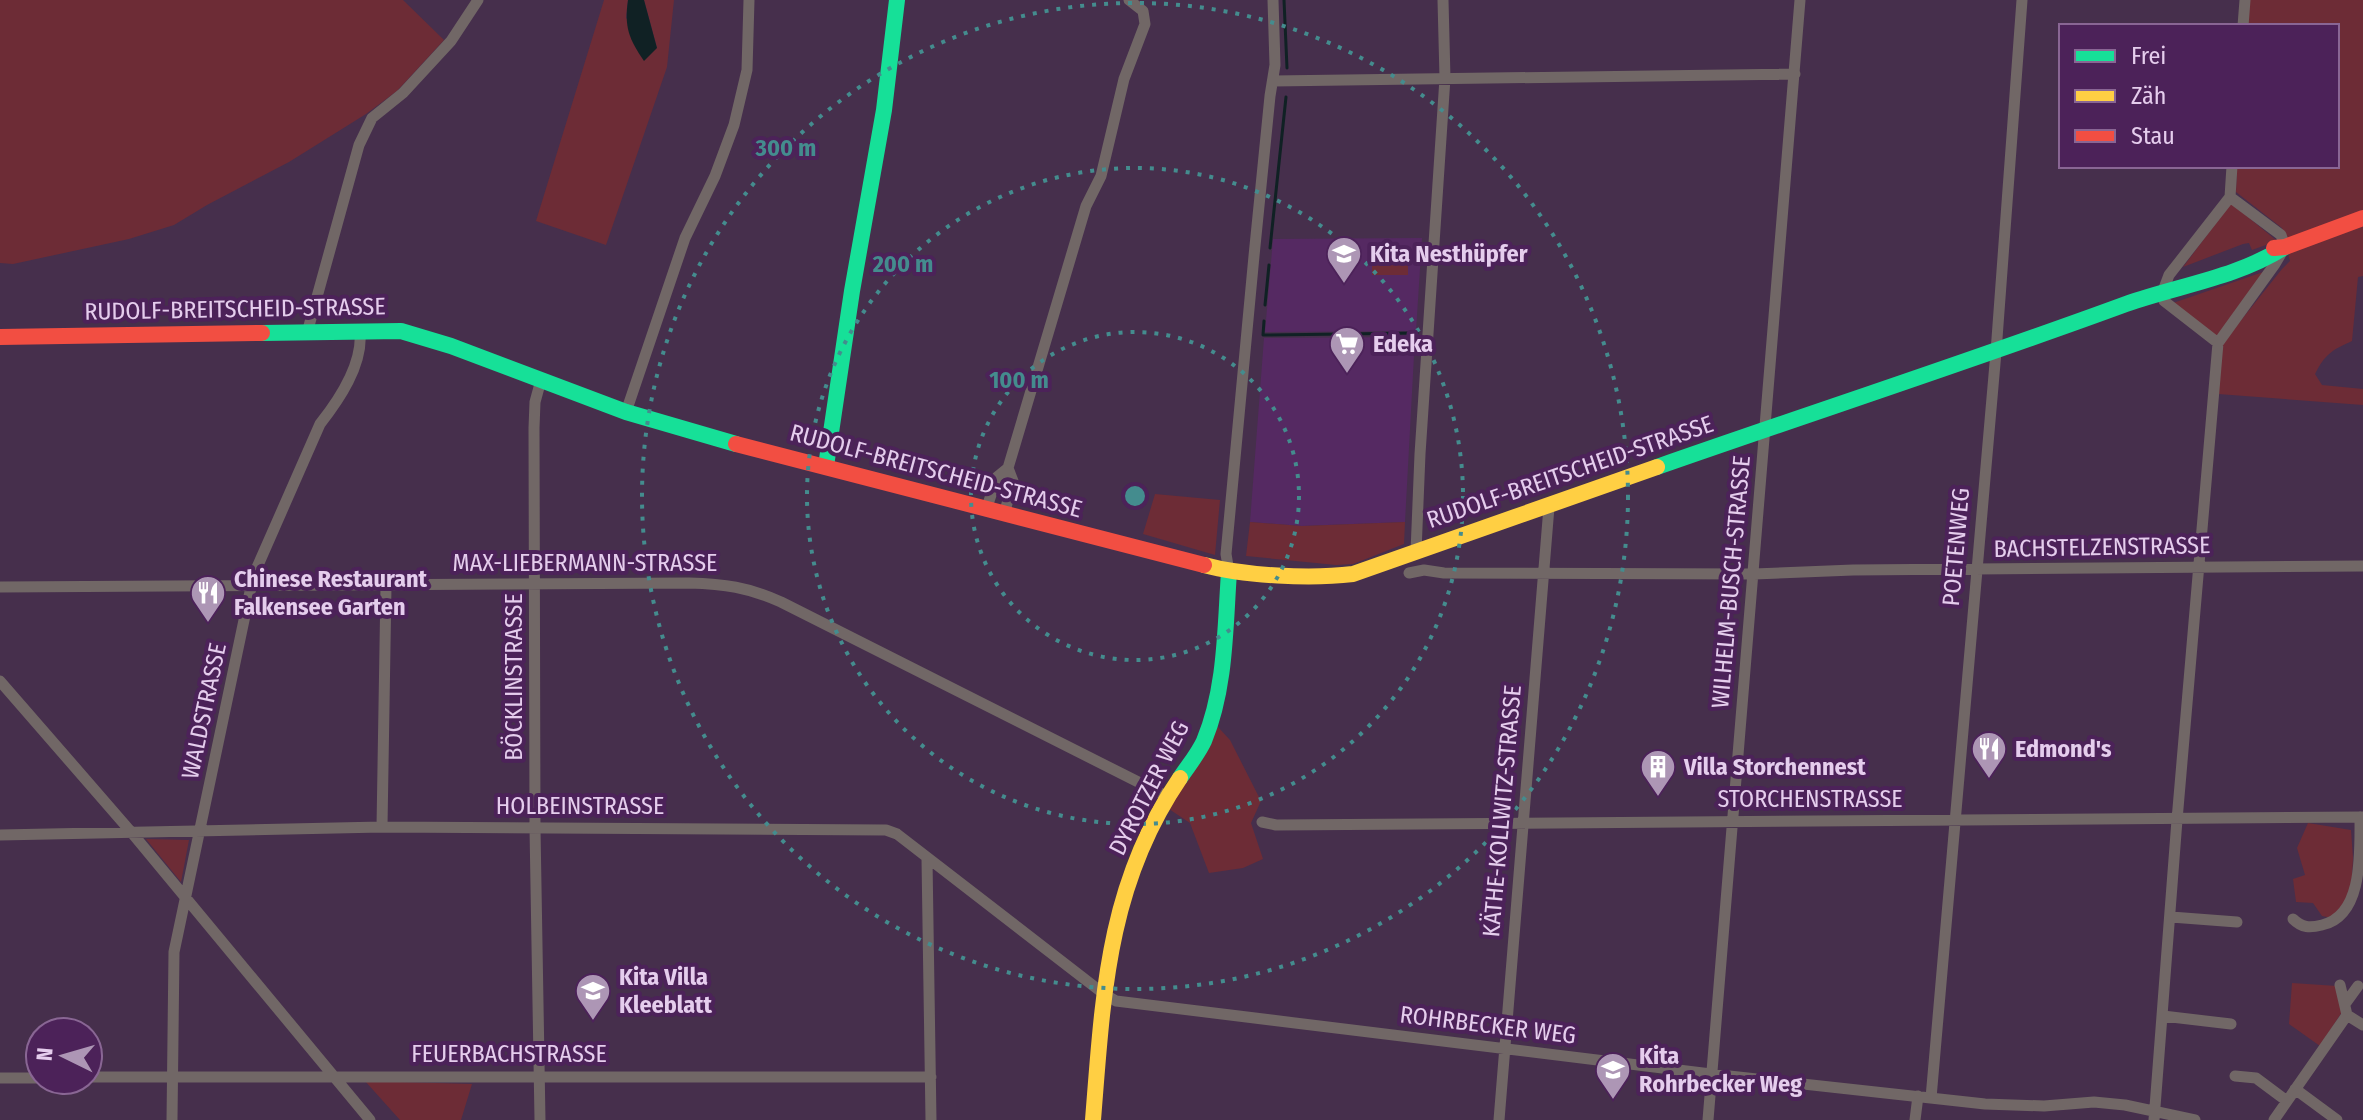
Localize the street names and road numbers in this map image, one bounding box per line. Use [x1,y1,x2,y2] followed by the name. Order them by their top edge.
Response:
[84,292,386,326] street label: RUDOLF-BREITSCHEID-STRASSE
[1423,410,1717,534] street label: RUDOLF-BREITSCHEID-STRASSE
[787,419,1085,523] street label: RUDOLF-BREITSCHEID-STRASSE
[1706,454,1756,710] street label: WILHELM-BUSCH-STRASSE
[1937,487,1975,607] street label: POETENWEG
[1993,531,2211,563] street label: BACHSTELZENSTRASSE
[453,549,717,577] street label: MAX-LIEBERMANN-STRASSE
[500,593,528,761] street label: BÖCKLINSTRASSE
[176,641,232,781] street label: WALDSTRASSE
[1477,684,1527,938] street label: KÄTHE-KOLLWITZ-STRASSE
[1103,716,1195,860] street label: DYROTZER WEG
[1717,785,1903,813] street label: STORCHENSTRASSE
[496,792,664,820] street label: HOLBEINSTRASSE
[1398,1000,1578,1050] street label: ROHRBECKER WEG
[411,1040,607,1068] street label: FEUERBACHSTRASSE

